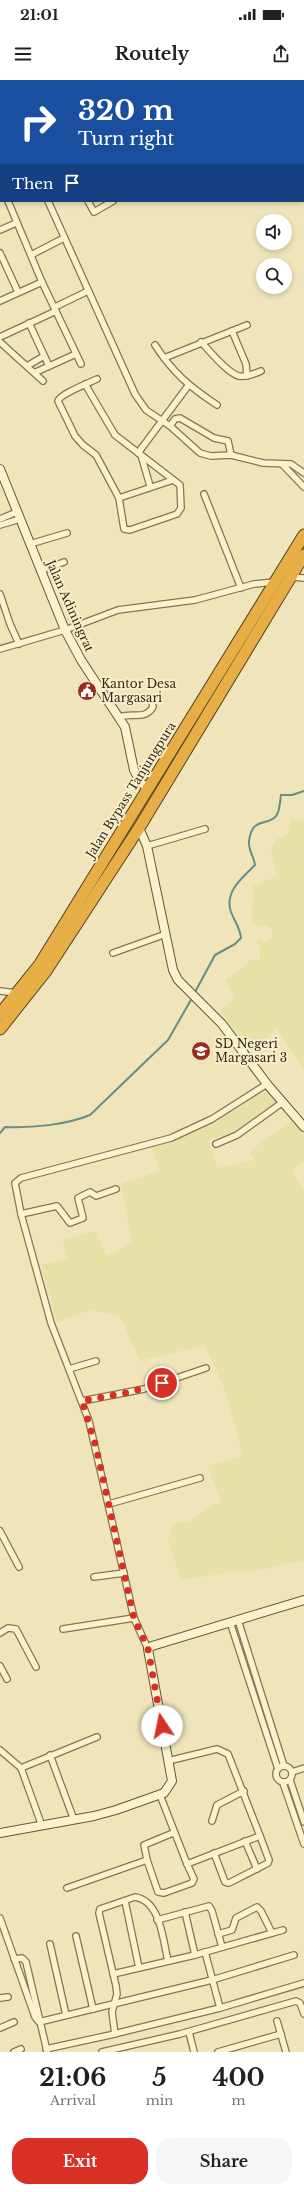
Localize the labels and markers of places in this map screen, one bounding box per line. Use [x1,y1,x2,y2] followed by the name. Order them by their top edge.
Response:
[101,676,176,705] place label: Kantor Desa Margasari
[76,680,98,702] public building icon: Kantor Desa Margasari
[215,1036,287,1065] place label: SD Negeri Margasari 3
[190,1040,212,1062] school or university icon: SD Negeri Margasari 3
[145,1366,179,1400] pin

